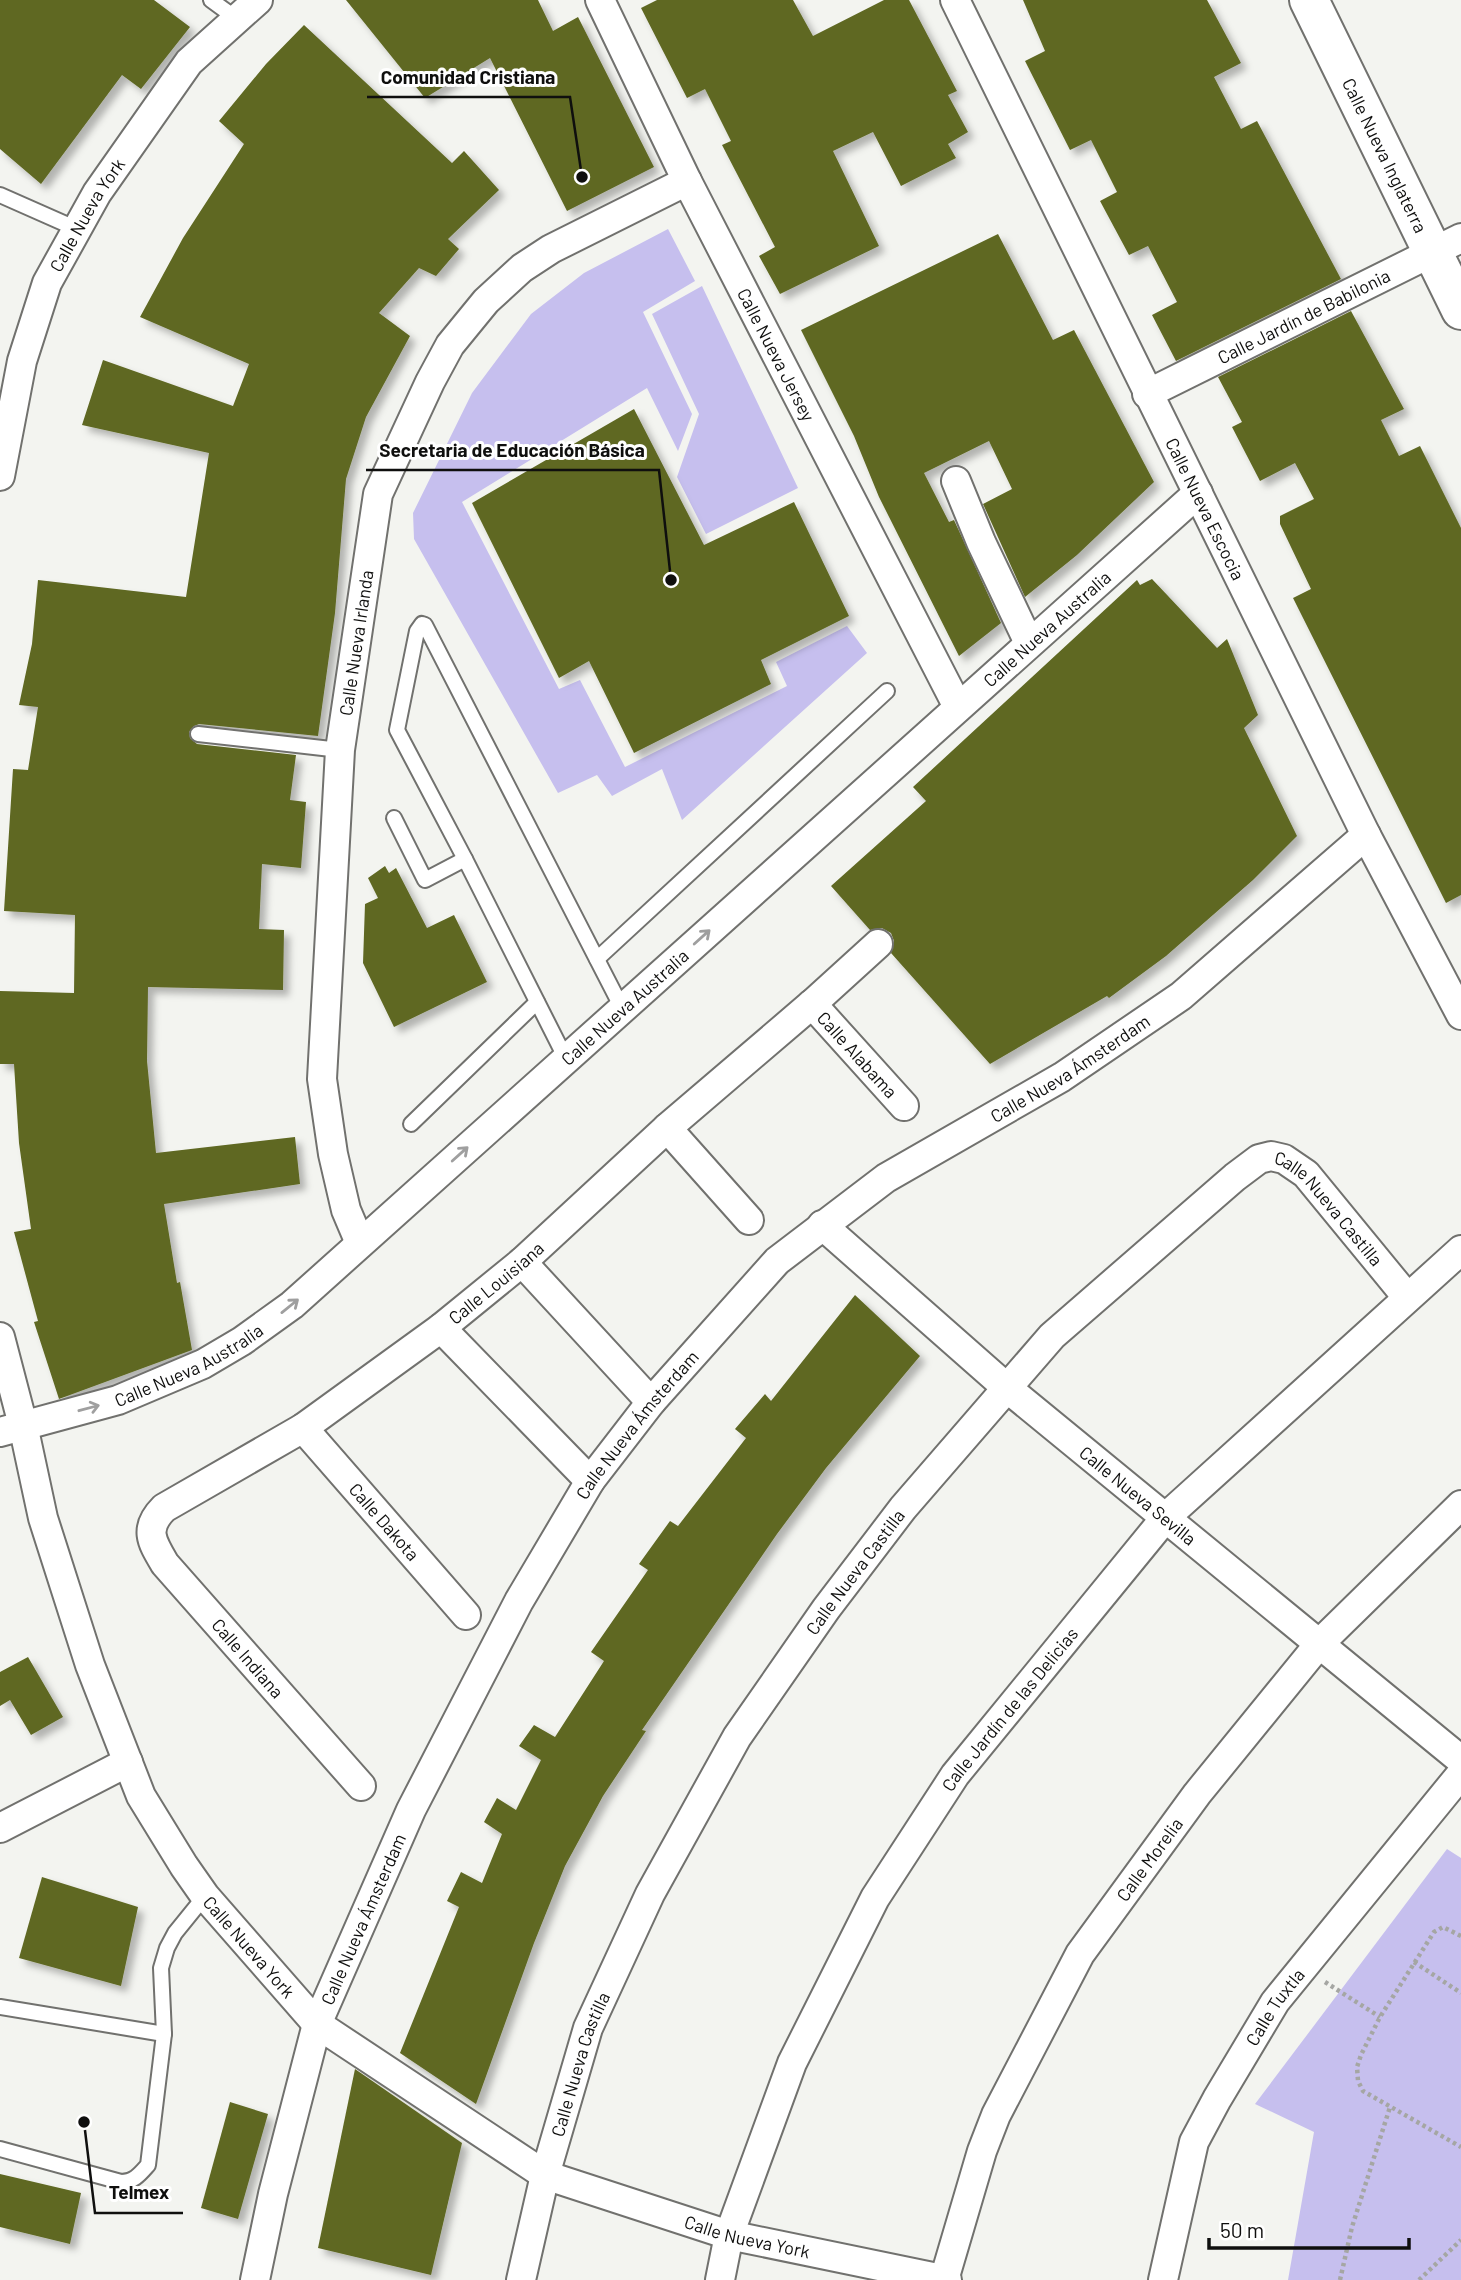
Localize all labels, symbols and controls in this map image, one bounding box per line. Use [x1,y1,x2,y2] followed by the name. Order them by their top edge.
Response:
[367,57,570,97] callout: Comunidad Cristiana
[381,65,555,88] text: Comunidad Cristiana
[1338,74,1432,236] street label: Calle Nueva Inglaterra
[45,154,129,275] street label: Calle Nueva York
[1214,264,1394,368] street label: Calle Jardín de Babilonia
[733,284,820,425] street label: Calle Nueva Jersey
[366,430,659,470] callout: Secretaria de Educación Básica
[1161,434,1250,583] street label: Calle Nueva Escocia
[379,438,645,461] text: Secretaria de Educación Básica
[979,566,1115,691] street label: Calle Nueva Australia
[334,568,378,717] street label: Calle Nueva Irlanda
[693,928,710,945] one-way arrow
[556,944,693,1070] street label: Calle Nueva Australia
[813,1007,902,1102] street label: Calle Alabama
[986,1010,1154,1127] street label: Calle Nueva Ámsterdam
[451,1146,469,1162] one-way arrow
[1273,1146,1388,1270] street label: Calle Nueva Castilla
[444,1237,548,1329] street label: Calle Louisiana
[280,1298,298,1313] one-way arrow
[111,1319,267,1411] street label: Calle Nueva Australia
[571,1346,703,1503] street label: Calle Nueva Ámsterdam
[77,1401,100,1414] one-way arrow
[1075,1441,1201,1550] street label: Calle Nueva Sevilla
[345,1478,424,1565] street label: Calle Dakota
[801,1505,909,1639] street label: Calle Nueva Castilla
[207,1614,289,1702] street label: Calle Indiana
[937,1623,1082,1795] street label: Calle Jardín de las Delicias
[1111,1813,1187,1905] street label: Calle Morelia
[316,1830,410,2008] street label: Calle Nueva Ámsterdam
[199,1891,300,2002] street label: Calle Nueva York
[1241,1964,1309,2050] street label: Calle Tuxtla
[546,1988,614,2139] street label: Calle Nueva Castilla
[95,2173,183,2213] callout: Telmex
[109,2180,169,2203] text: Telmex
[1209,2206,1408,2250] scale bar
[682,2210,812,2262] street label: Calle Nueva York
[1220,2217,1264,2242] text: 50 m

